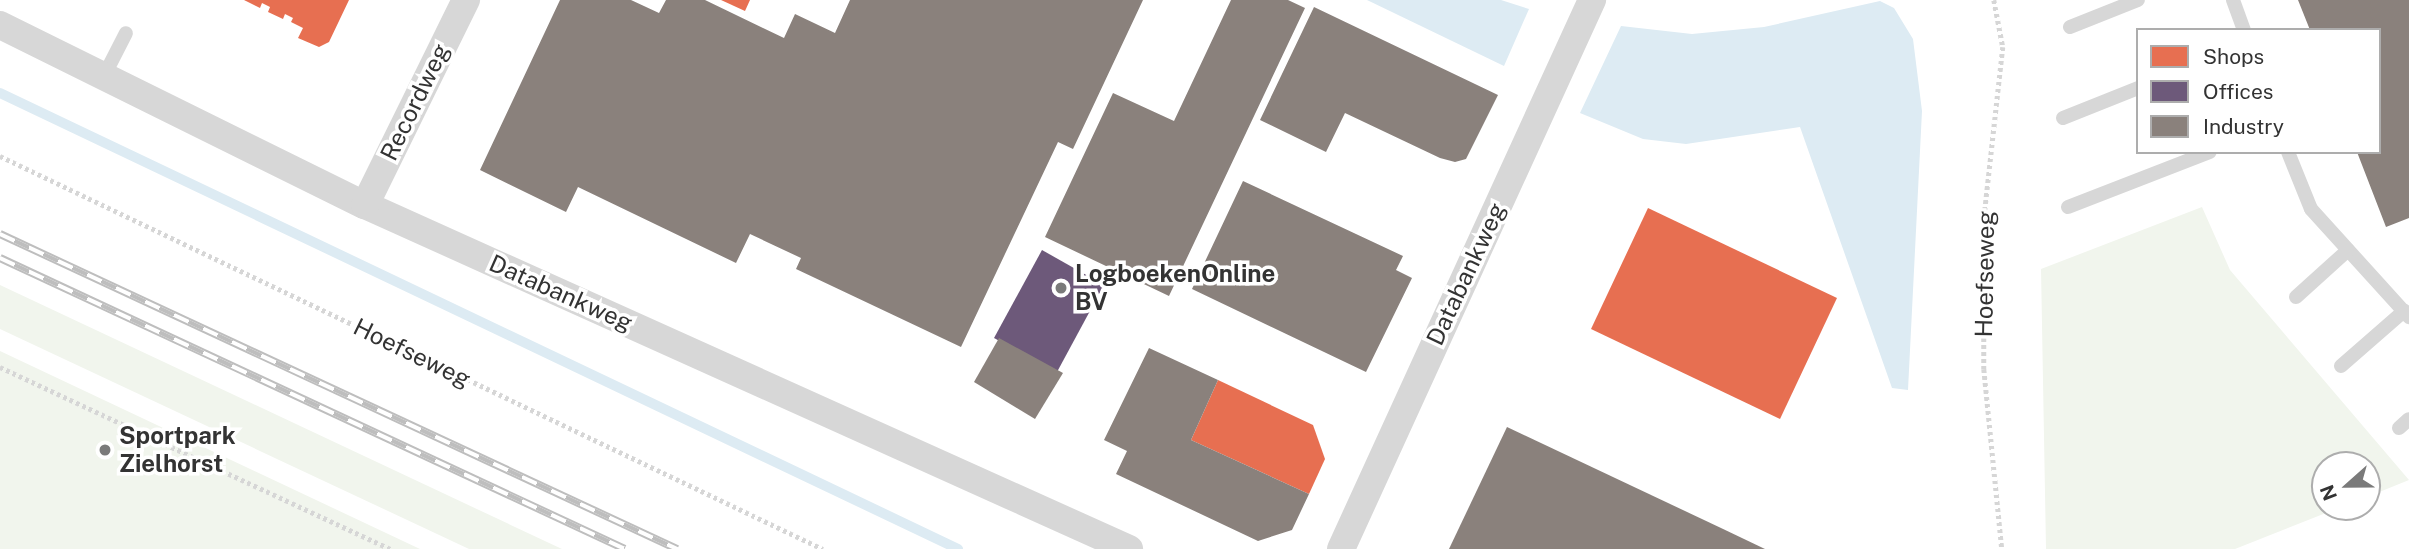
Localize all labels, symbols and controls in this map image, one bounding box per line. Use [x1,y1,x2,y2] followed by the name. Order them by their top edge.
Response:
[2136,28,2381,154] legend
[374,39,456,165] street label: Recordweg
[2203,44,2264,69] text: Shops
[2203,79,2273,104] text: Offices
[2203,114,2284,139] text: Industry
[1420,198,1512,350] street label: Databankweg
[1969,210,2001,338] street label: Hoefseweg
[485,249,637,337] street label: Databankweg
[1075,260,1275,316] place label: LogboekenOnline BV
[1053,280,1069,296] marker: LogboekenOnline BV
[349,312,475,394] street label: Hoefseweg
[119,422,236,478] place label: Sportpark Zielhorst
[97,442,113,458] marker: Sportpark Zielhorst
[2311,451,2381,521] north arrow
[2315,482,2341,504] text: N

